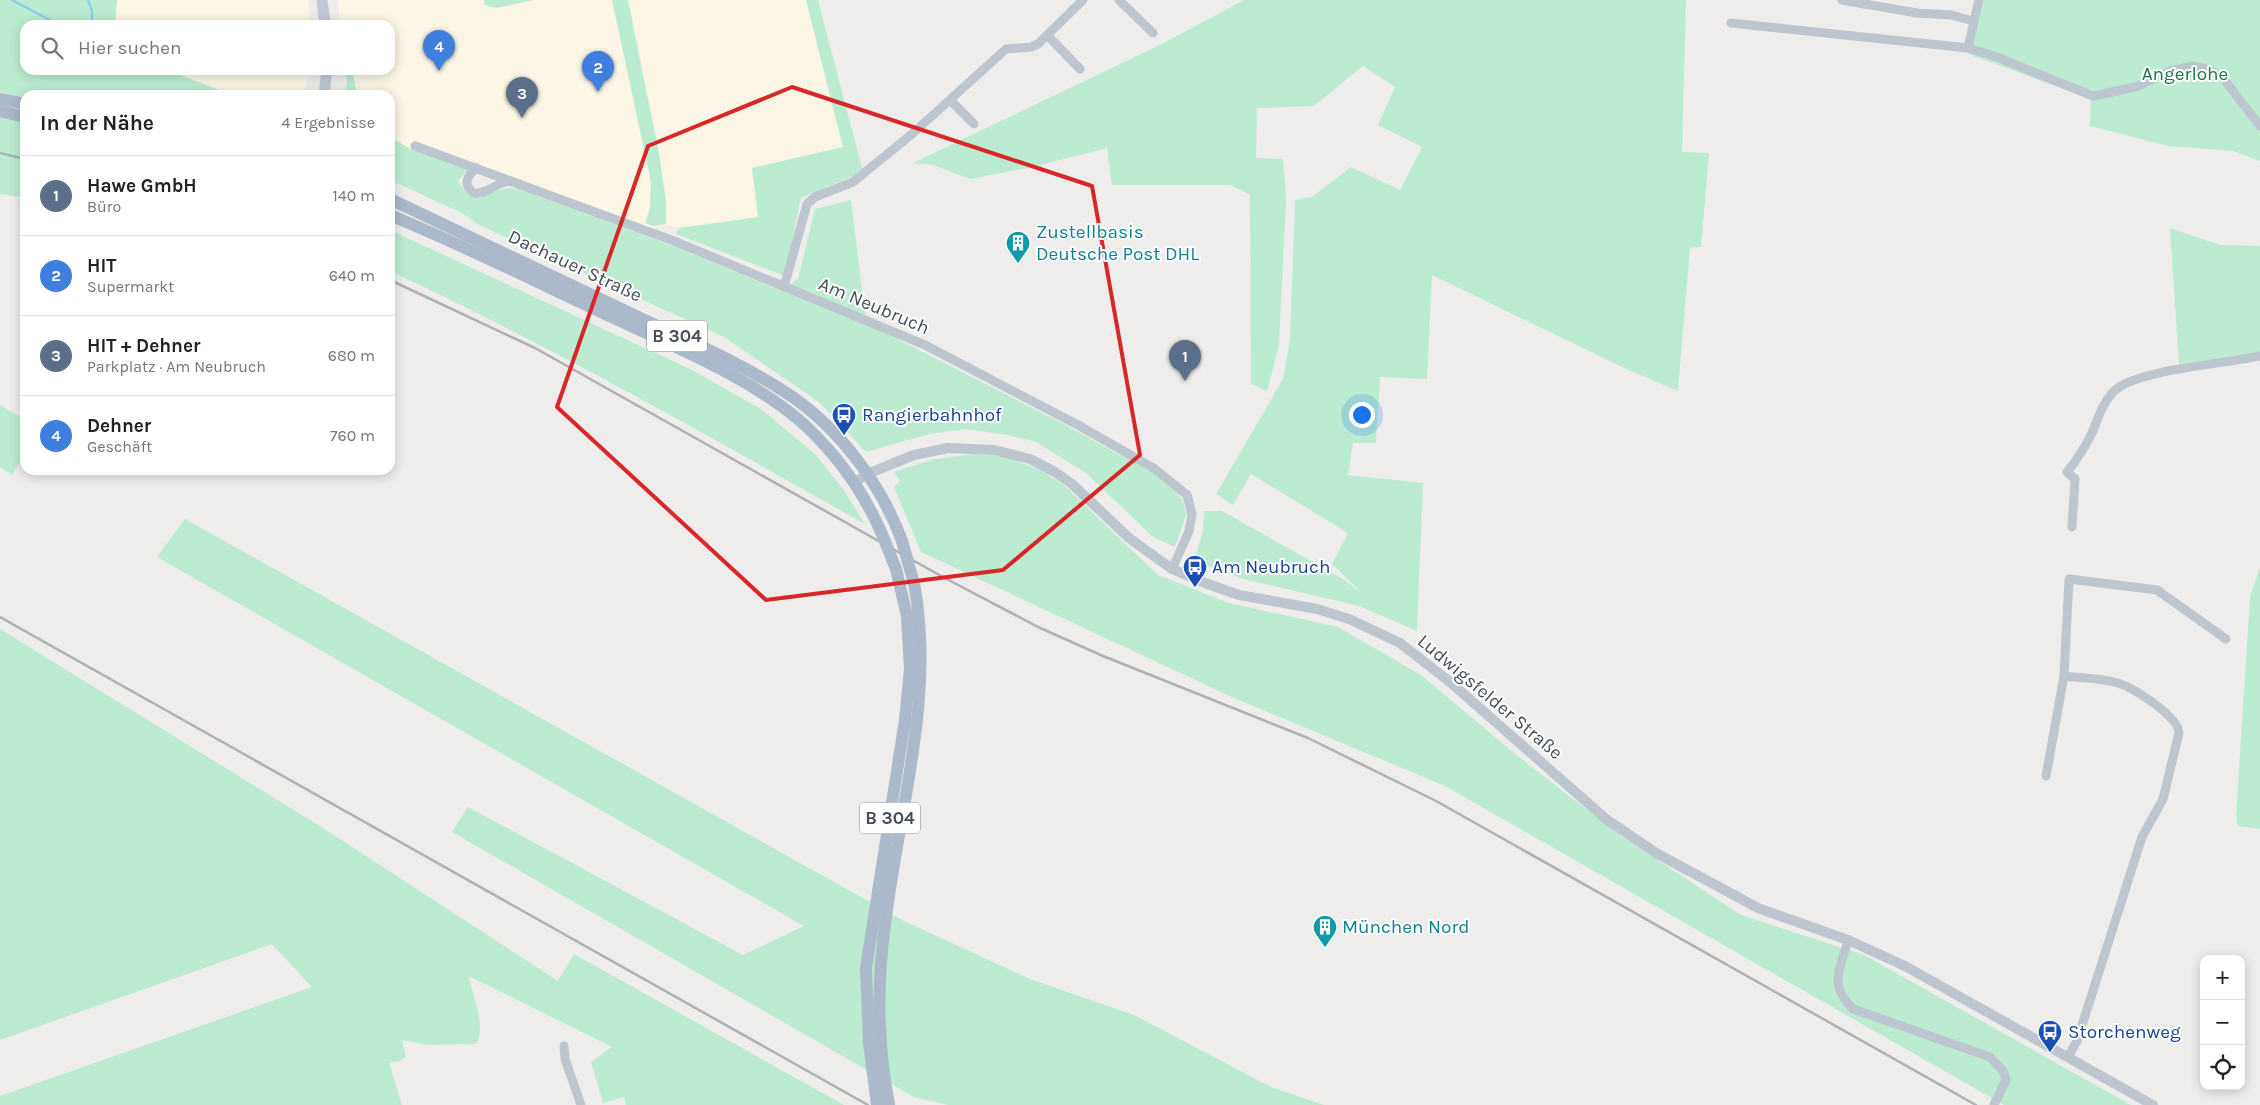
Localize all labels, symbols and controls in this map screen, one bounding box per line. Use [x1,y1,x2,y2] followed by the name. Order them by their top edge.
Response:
[20,20,395,75] search box
[423,30,455,71] pin: 4
[38,34,66,62] icon: search
[78,37,181,59] text: Hier suchen
[582,51,614,92] pin: 2
[2142,63,2228,85] park label: Angerlohe
[506,77,538,118] pin: 3
[40,111,154,135] text: In der Nähe
[282,113,375,132] text: 4 Ergebnisse
[87,175,197,197] text: Hawe GmbH
[53,186,59,205] text: 1
[333,186,375,205] text: 140 m
[87,197,121,216] text: Büro
[1036,221,1199,265] place label: Zustellbasis Deutsche Post DHL
[505,225,645,307] street label: Dachauer Straße
[1005,230,1031,264] building icon: Zustellbasis Deutsche Post DHL
[87,255,116,277] text: HIT
[51,266,61,285] text: 2
[329,266,375,285] text: 640 m
[815,273,933,339] street label: Am Neubruch
[87,277,174,296] text: Supermarkt
[647,321,707,352] road number: B 304
[87,335,200,357] text: HIT + Dehner
[1169,340,1201,381] pin: 1
[51,346,61,365] text: 3
[328,346,375,365] text: 680 m
[87,357,266,376] text: Parkplatz · Am Neubruch
[831,402,857,436] bus stop icon: Rangierbahnhof
[1349,402,1375,428] your location
[862,404,1002,426] place label: Rangierbahnhof
[87,415,151,437] text: Dehner
[51,426,61,445] text: 4
[330,426,375,445] text: 760 m
[87,437,152,456] text: Geschäft
[1182,554,1208,588] bus stop icon: Am Neubruch
[1212,556,1330,578] place label: Am Neubruch
[1413,630,1567,764] street label: Ludwigsfelder Straße
[860,802,920,834] road number: B 304
[1312,914,1338,948] building icon: München Nord
[1342,916,1470,938] place label: München Nord
[2200,955,2245,1090] map controls
[2200,955,2245,1000] button: +
[2200,1000,2245,1045] button: −
[2037,1019,2063,1053] bus stop icon: Storchenweg
[2068,1021,2181,1043] place label: Storchenweg
[2200,1045,2245,1090] button: locate

